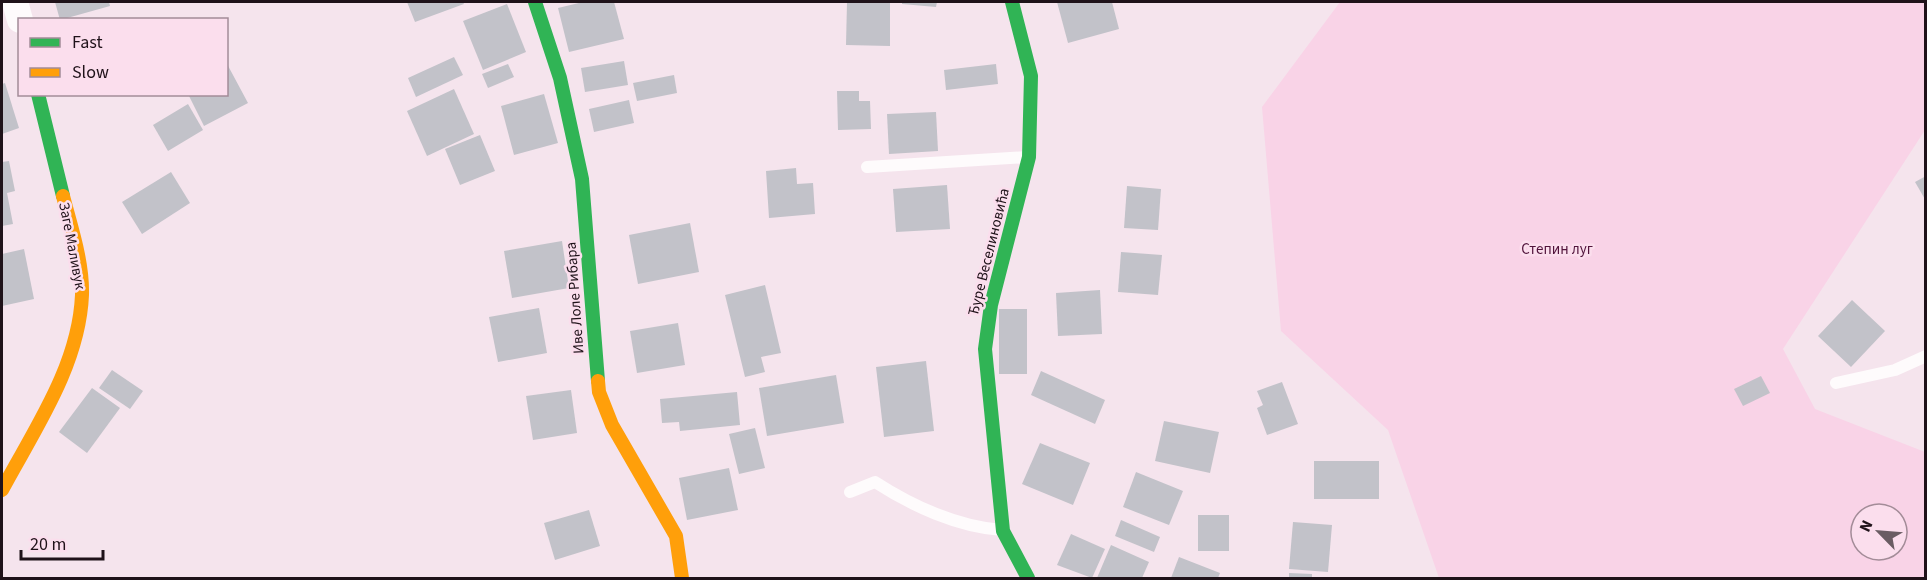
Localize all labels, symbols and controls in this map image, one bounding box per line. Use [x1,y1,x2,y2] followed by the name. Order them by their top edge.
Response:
[18,18,228,96] legend
[72,30,103,55] text: Fast
[72,60,109,85] text: Slow
[963,186,1015,318] street label: Ђуре Веселиновића
[53,200,91,292] street label: Заге Маливук
[1521,239,1593,260] park label: Степин луг
[561,241,589,355] street label: Иве Лоле Рибара
[1849,502,1909,562] north arrow
[1854,517,1879,536] text: N
[21,523,104,561] scale bar
[30,532,66,557] text: 20 m

